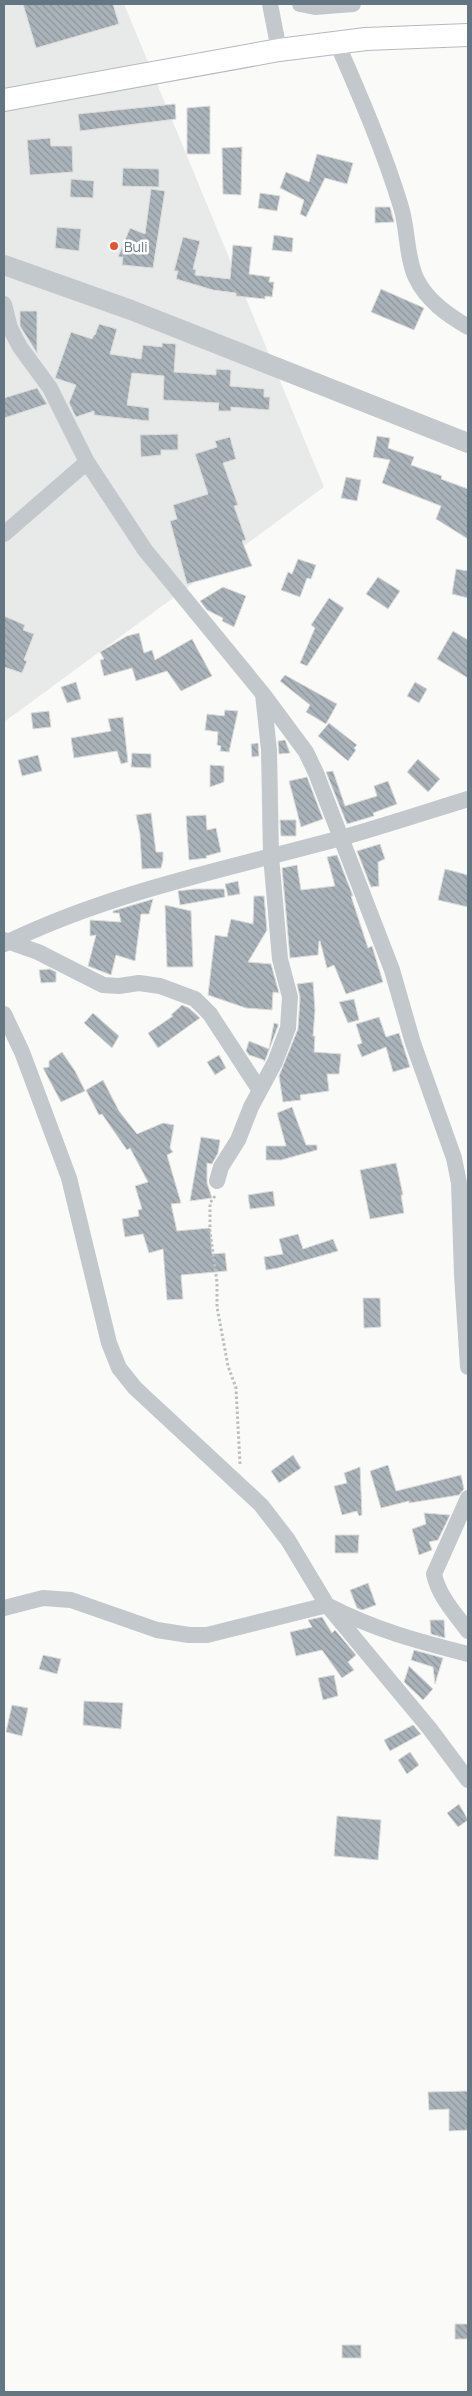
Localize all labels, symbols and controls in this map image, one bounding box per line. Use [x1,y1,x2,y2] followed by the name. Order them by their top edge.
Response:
[124,237,147,256] place label: Buli
[108,240,120,252] marker: Buli

